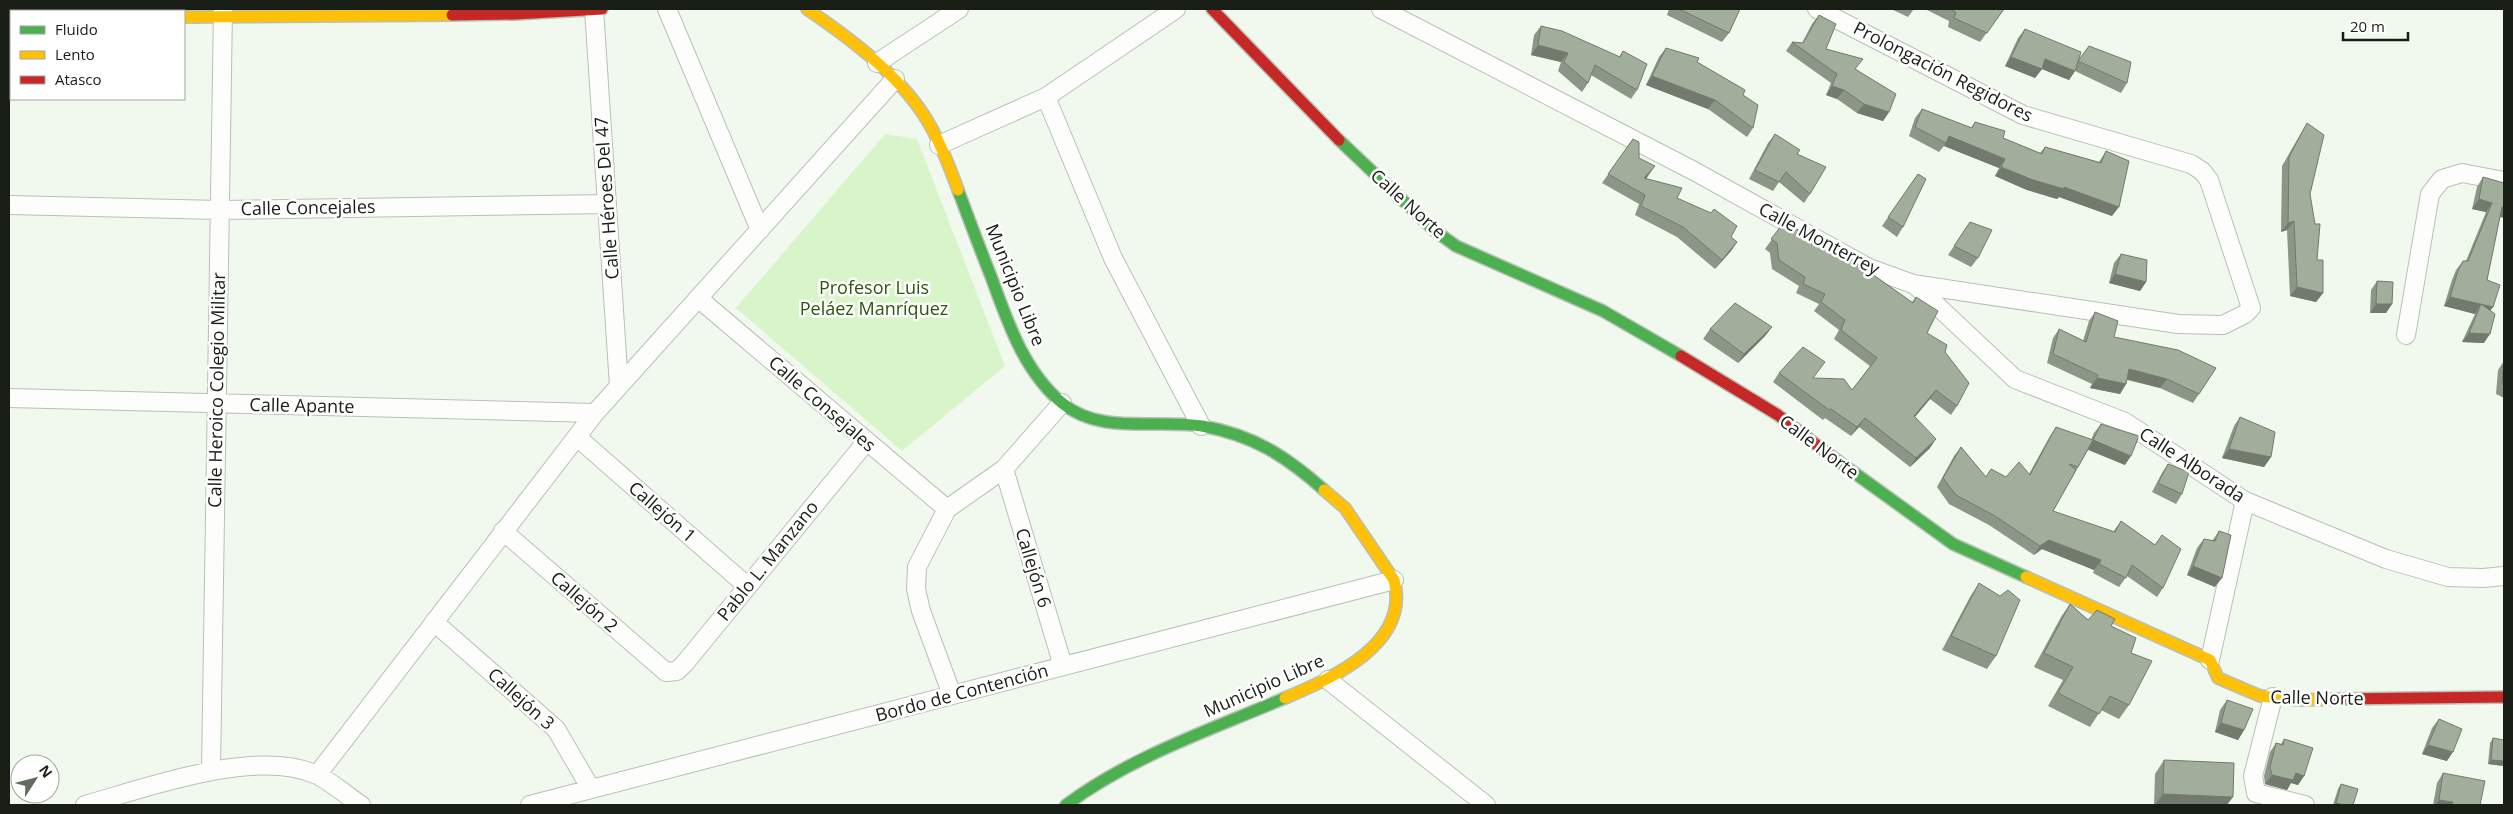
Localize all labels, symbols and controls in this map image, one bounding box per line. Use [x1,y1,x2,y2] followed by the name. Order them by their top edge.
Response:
[10,10,185,100] legend
[2343,10,2408,42] scale bar
[1850,15,2037,127] street label: Prolongación Regidores
[2350,16,2385,36] text: 20 m
[55,19,98,39] text: Fluido
[55,44,95,64] text: Lento
[55,69,102,89] text: Atasco
[588,116,624,280] street label: Calle Héroes Del 47
[1366,163,1451,243] street label: Calle Norte
[240,194,376,220] street label: Calle Concejales
[1755,196,1885,281] street label: Calle Monterrey
[981,220,1051,349] street label: Municipio Libre
[202,271,230,508] street label: Calle Heroico Colegio Militar
[800,275,948,320] park label: Profesor Luis Peláez Manríquez
[764,350,881,457] street label: Calle Consejales
[249,392,355,418] street label: Calle Apante
[1775,408,1864,484] street label: Calle Norte
[2135,421,2250,507] street label: Calle Alborada
[624,475,701,547] street label: Callejón 1
[711,495,823,626] street label: Pablo L. Manzano
[1011,525,1057,610] street label: Callejón 6
[546,565,623,637] street label: Callejón 2
[1200,648,1328,722] street label: Municipio Libre
[873,657,1051,727] street label: Bordo de Contención
[483,662,560,735] street label: Callejón 3
[2270,684,2364,710] street label: Calle Norte
[10,754,60,804] north arrow
[35,761,57,781] text: N

